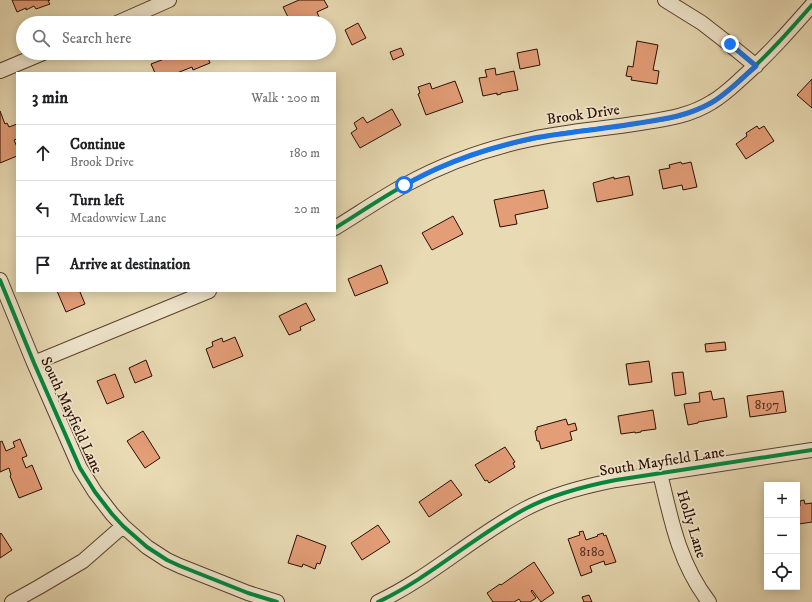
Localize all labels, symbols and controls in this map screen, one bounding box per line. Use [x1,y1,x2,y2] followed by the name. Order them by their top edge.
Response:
[16,16,336,60] search box
[30,27,52,49] icon: search
[62,29,131,48] text: Search here
[721,35,739,53] route end
[32,87,68,109] text: 3 min
[251,90,320,106] text: Walk · 200 m
[545,100,621,129] street label: Brook Drive
[70,135,125,154] text: Continue
[32,142,54,164] icon: ahead
[289,145,320,161] text: 180 m
[70,154,134,170] text: Brook Drive
[395,176,413,194] route start
[70,191,124,210] text: Turn left
[32,198,54,220] icon: left
[294,201,320,217] text: 20 m
[70,210,166,226] text: Meadowview Lane
[32,254,54,276] icon: arrive
[70,255,190,274] text: Arrive at destination
[36,354,107,477] street label: South Mayfield Lane
[755,397,779,413] house number: 8197
[598,442,726,481] street label: South Mayfield Lane
[764,482,800,590] map controls
[764,482,800,518] button: +
[672,488,711,560] street label: Holly Lane
[764,518,800,554] button: −
[580,544,604,560] house number: 8180
[764,554,800,590] button: locate

